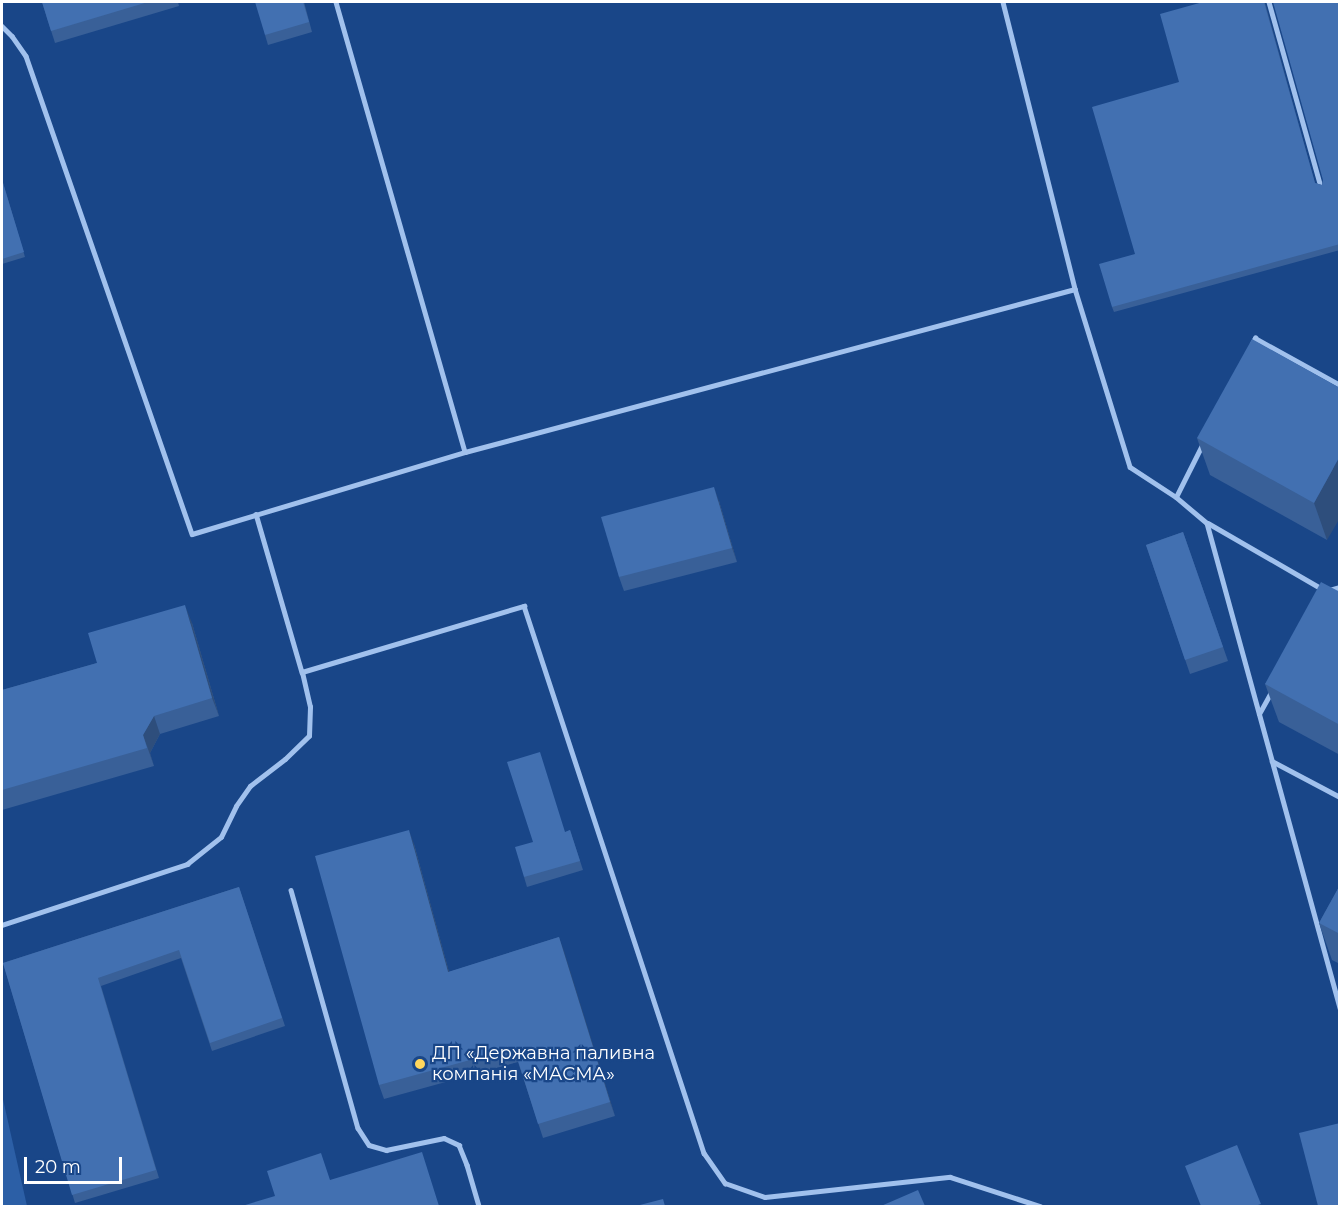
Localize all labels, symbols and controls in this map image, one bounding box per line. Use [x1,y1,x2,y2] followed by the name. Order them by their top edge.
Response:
[432,1043,655,1086] place label: ДП «Державна паливна компанія «МАСМА»
[413,1057,427,1071] marker: ДП «Державна паливна компанія «МАСМА»
[27,1145,124,1183] scale bar
[35,1156,81,1178] text: 20 m

